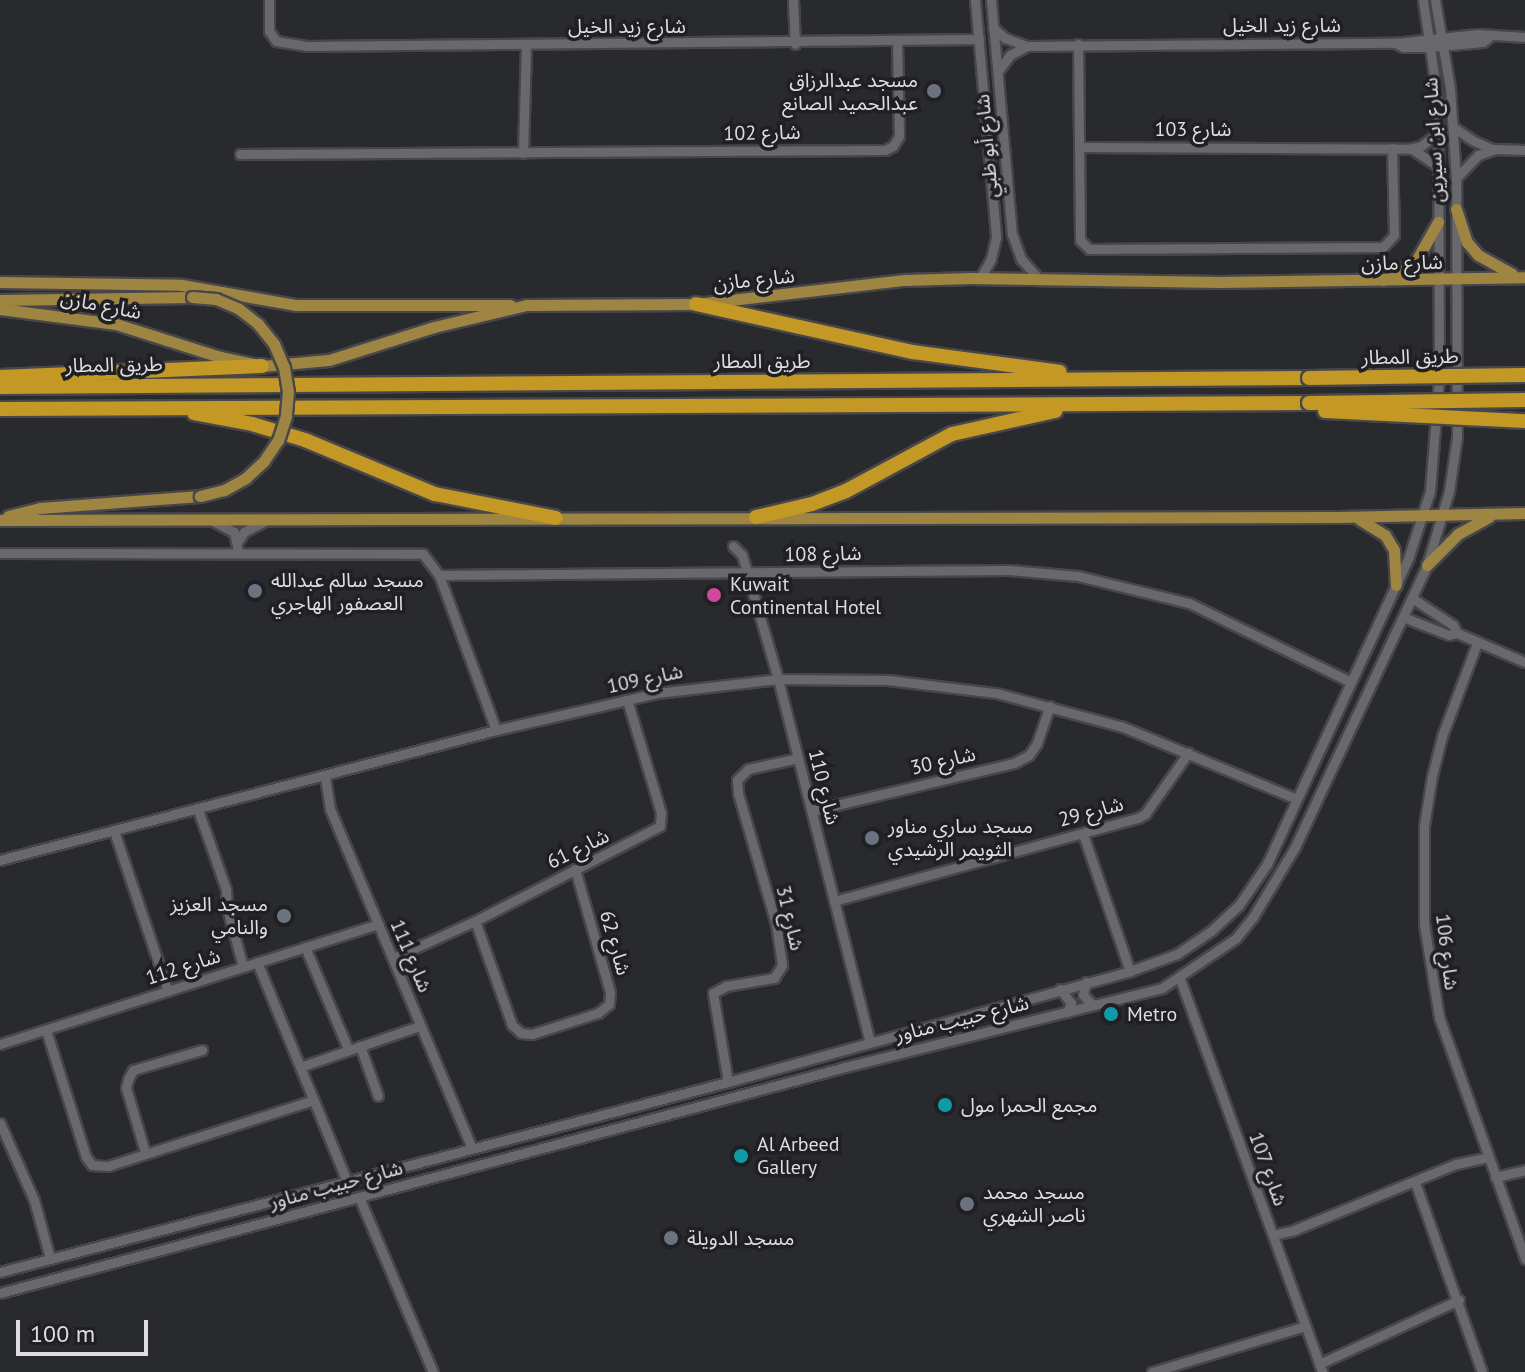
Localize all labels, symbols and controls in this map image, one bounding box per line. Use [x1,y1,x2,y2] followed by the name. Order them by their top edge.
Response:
[1223,13,1341,37] street label: شارع زيد الخيل
[568,14,686,38] street label: شارع زيد الخيل
[782,68,918,115] place label: مسجد عبدالرزاق عبدالحميد الصانع
[1419,77,1449,203] street label: شارع ابن سيرين
[925,82,943,100] marker: مسجد عبدالرزاق عبدالحميد الصانع
[971,93,1003,199] street label: شارع أبو ظبي
[1154,117,1232,141] street label: شارع 103
[723,120,801,146] street label: شارع 102
[1361,250,1443,276] street label: شارع مازن
[712,264,796,296] street label: شارع مازن
[59,285,143,325] street label: شارع مازن
[1361,344,1459,370] street label: طريق المطار
[713,349,811,373] street label: طريق المطار
[65,352,163,378] street label: طريق المطار
[784,541,862,567] street label: شارع 108
[271,568,424,615] place label: مسجد سالم عبدالله العصفور الهاجري
[730,572,881,619] place label: Kuwait Continental Hotel
[246,582,264,600] marker: مسجد سالم عبدالله العصفور الهاجري
[705,586,723,604] marker: Kuwait Continental Hotel
[605,659,685,699] street label: شارع 109
[908,742,978,780] street label: شارع 30
[803,747,845,827] street label: شارع 110
[1056,792,1126,832] street label: شارع 29
[888,814,1033,861] place label: مسجد ساري مناور الثويمر الرشيدي
[543,824,613,874] street label: شارع 61
[863,829,881,847] marker: مسجد ساري مناور الثويمر الرشيدي
[771,883,809,953] street label: شارع 31
[170,892,268,939] place label: مسجد العزيز والنامي
[275,907,293,925] marker: مسجد العزيز والنامي
[594,908,636,978] street label: شارع 62
[1430,912,1464,992] street label: شارع 106
[385,916,437,996] street label: شارع 111
[143,944,223,990] street label: شارع 112
[893,991,1031,1047] street label: شارع حبيب مناور
[1127,1002,1177,1026] place label: Metro
[1102,1005,1120,1023] marker: Metro
[961,1093,1097,1117] place label: مجمع الحمرا مول
[936,1096,954,1114] marker: مجمع الحمرا مول
[1244,1129,1292,1209] street label: شارع 107
[757,1132,840,1179] place label: Al Arbeed Gallery
[732,1147,750,1165] marker: Al Arbeed Gallery
[267,1156,405,1214] street label: شارع حبيب مناور
[983,1180,1086,1227] place label: مسجد محمد ناصر الشهري
[958,1195,976,1213] marker: مسجد محمد ناصر الشهري
[687,1226,794,1250] place label: مسجد الدويلة
[662,1229,680,1247] marker: مسجد الدويلة
[20,1304,152,1354] scale bar
[30,1318,95,1349] text: 100 m

